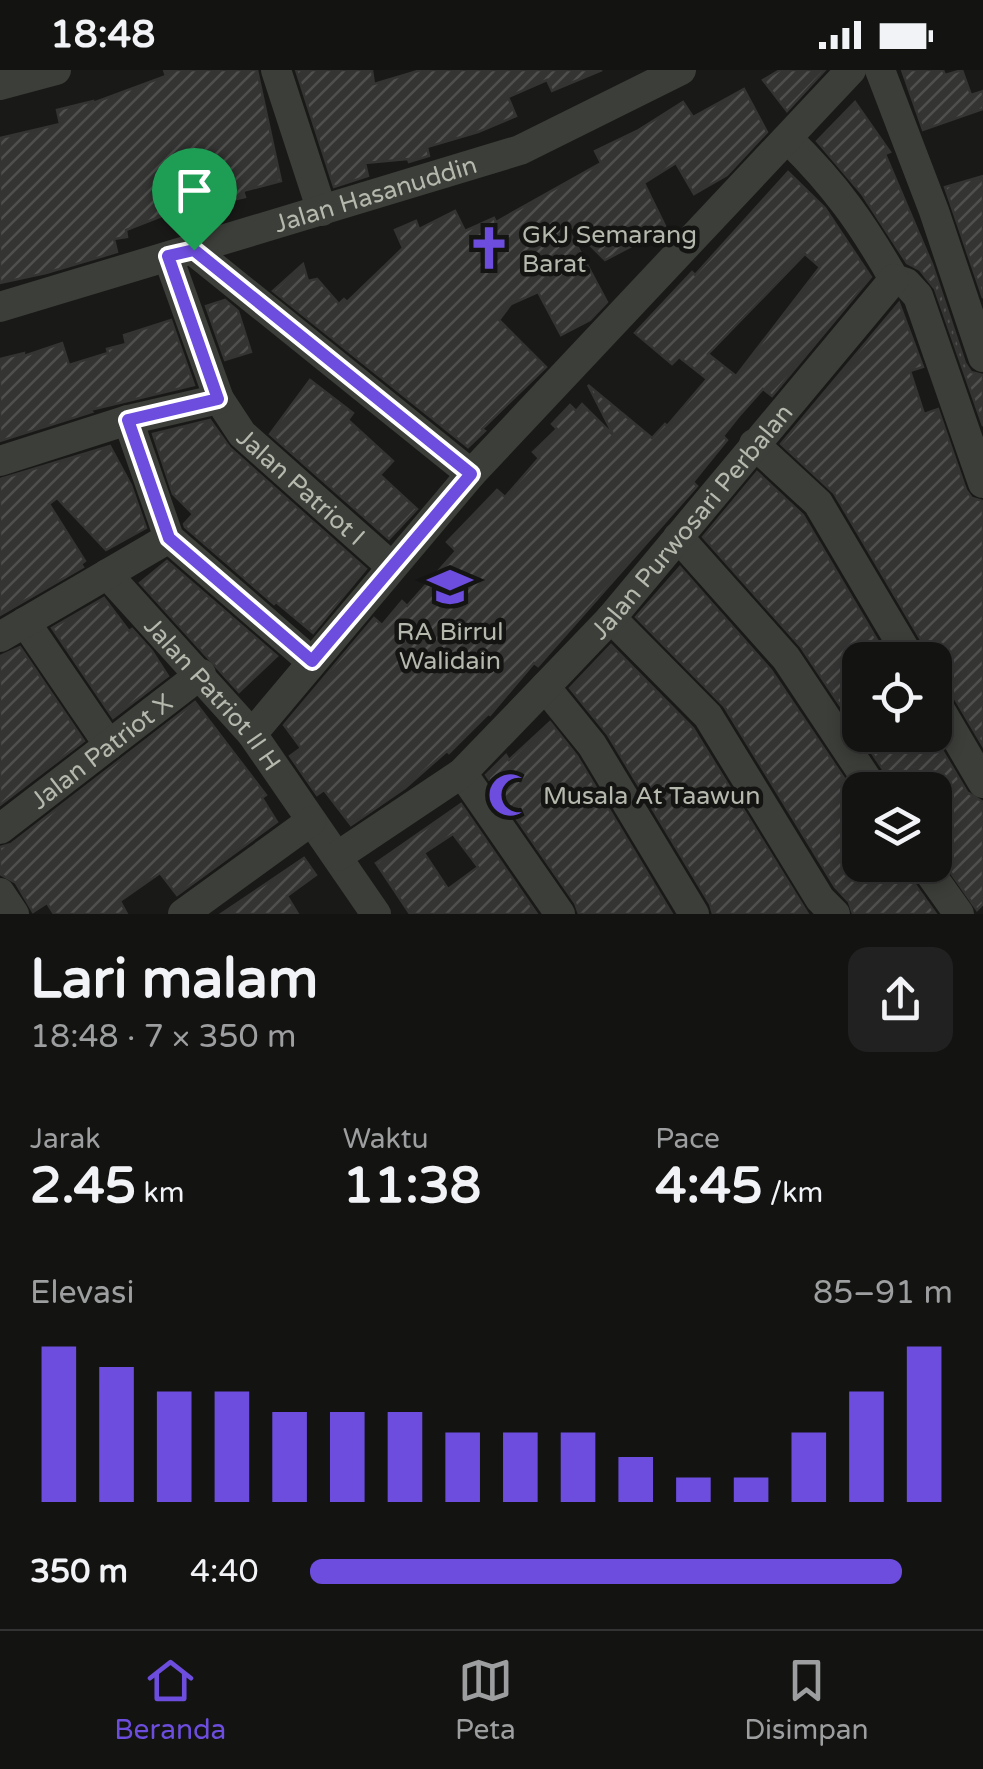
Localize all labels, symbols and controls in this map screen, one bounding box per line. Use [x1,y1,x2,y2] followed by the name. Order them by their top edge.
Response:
[50,12,155,58] text: 18:48
[152,148,237,251] pin
[271,150,481,239] street label: Jalan Hasanuddin
[167,163,222,218] icon: arrive
[522,220,697,279] place label: GKJ Semarang Barat
[465,224,513,272] church icon: GKJ Semarang Barat
[585,398,799,646] street label: Jalan Purwosari Perbalan
[230,423,371,552] street label: Jalan Patriot I
[426,563,474,611] school or university icon: RA Birrul Walidain
[137,611,287,777] street label: Jalan Patriot II H
[397,617,503,676] place label: RA Birrul Walidain
[842,642,952,882] map controls
[842,642,952,752] button: locate
[25,688,179,816] street label: Jalan Patriot X
[486,771,534,819] mosque icon: Musala At Taawun
[842,772,952,882] button: layers
[543,781,760,811] place label: Musala At Taawun
[30,947,318,1013] text: Lari malam
[848,947,953,1052] button: share
[30,1018,296,1056] text: 18:48 · 7 × 350 m
[30,1122,101,1156] text: Jarak
[343,1122,429,1156] text: Waktu
[655,1122,720,1156] text: Pace
[30,1156,136,1216] text: 2.45
[343,1156,481,1216] text: 11:38
[655,1156,763,1216] text: 4:45
[136,1176,184,1210] text: km
[763,1176,823,1210] text: /km
[30,1274,134,1312] text: Elevasi
[813,1274,953,1312] text: 85–91 m
[30,1553,128,1591] text: 350 m
[190,1553,259,1591] text: 4:40
[114,1653,226,1747] tab: Beranda
[455,1653,516,1747] tab: Peta
[744,1653,869,1747] tab: Disimpan

